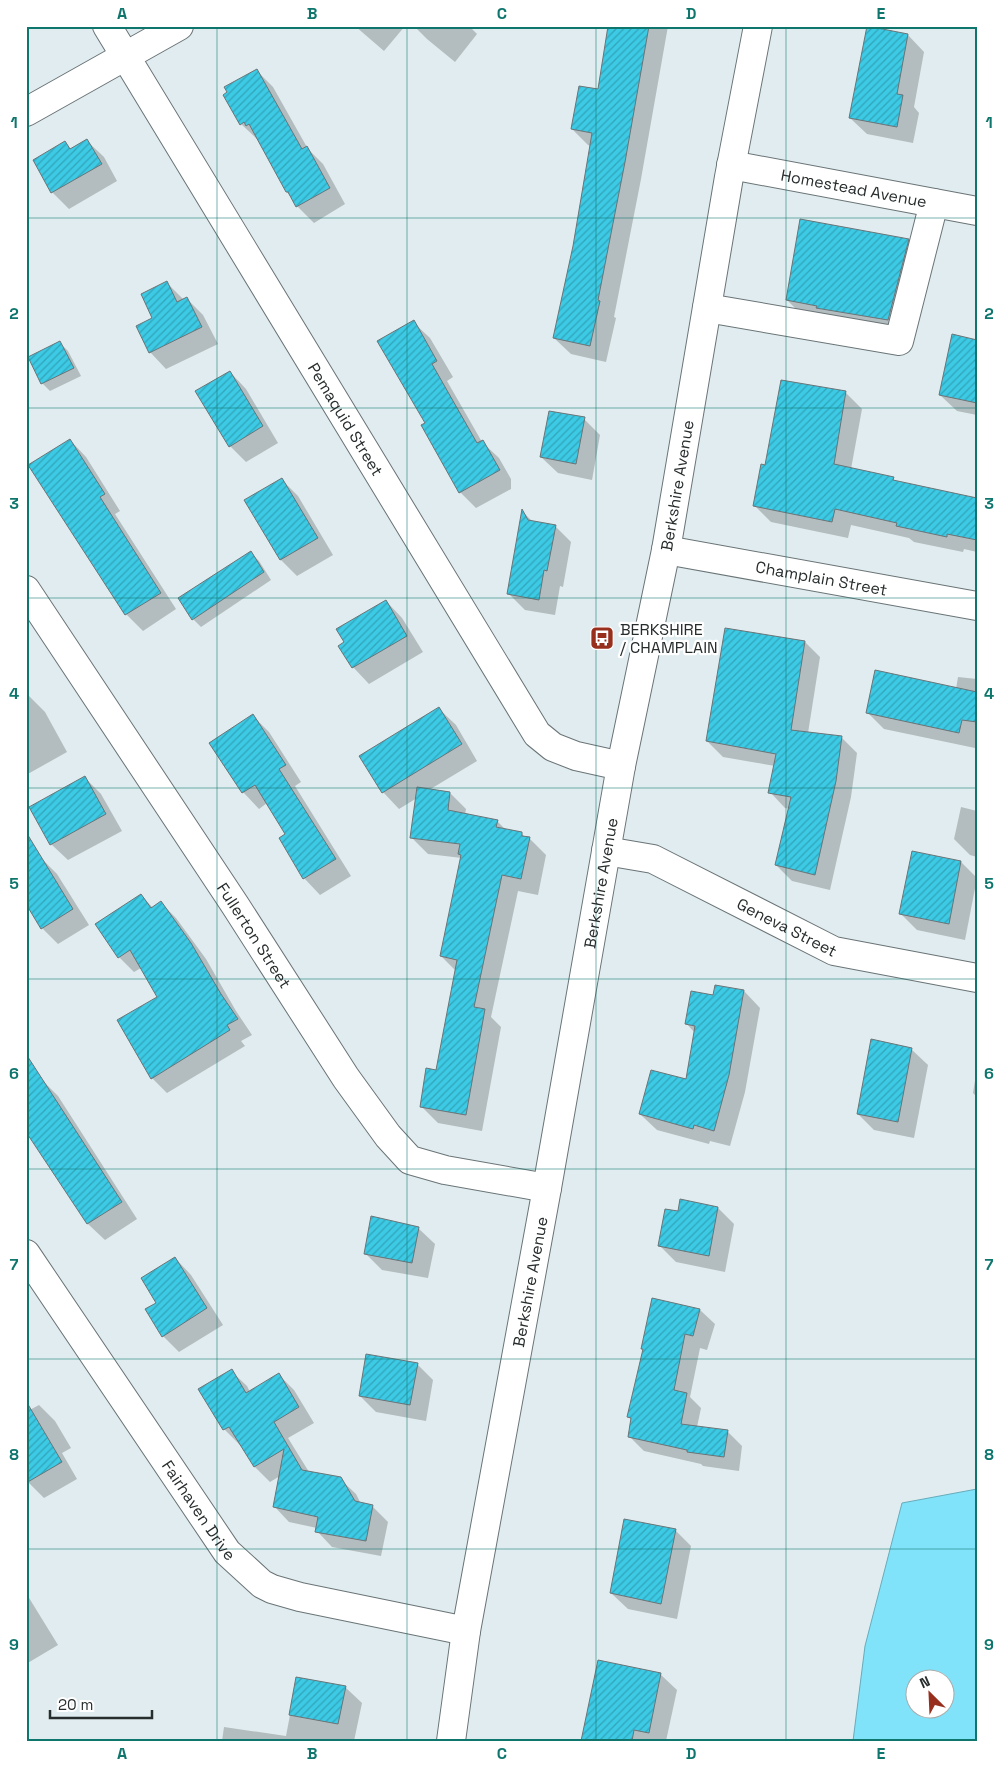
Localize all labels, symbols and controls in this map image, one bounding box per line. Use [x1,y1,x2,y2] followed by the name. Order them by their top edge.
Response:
[117,3,127,24] text: A
[307,3,317,24] text: B
[497,3,507,24] text: C
[686,3,696,24] text: D
[877,3,886,24] text: E
[10,112,18,133] text: 1
[985,112,993,133] text: 1
[779,164,929,212] street label: Homestead Avenue
[9,303,19,324] text: 2
[984,303,994,324] text: 2
[303,359,388,480] street label: Pemaquid Street
[656,418,698,552] street label: Berkshire Avenue
[9,493,19,514] text: 3
[984,493,994,514] text: 3
[754,556,889,600] street label: Champlain Street
[620,619,718,658] place label: BERKSHIRE / CHAMPLAIN
[589,625,615,651] bus stop icon: BERKSHIRE / CHAMPLAIN
[9,683,19,704] text: 4
[984,683,994,704] text: 4
[579,816,622,950] street label: Berkshire Avenue
[9,873,19,894] text: 5
[984,873,994,894] text: 5
[213,878,296,992] street label: Fullerton Street
[733,893,841,961] street label: Geneva Street
[9,1063,19,1084] text: 6
[984,1063,994,1084] text: 6
[508,1215,552,1349] street label: Berkshire Avenue
[10,1254,19,1275] text: 7
[985,1254,994,1275] text: 7
[9,1444,19,1465] text: 8
[984,1444,994,1465] text: 8
[158,1456,240,1565] street label: Fairhaven Drive
[9,1634,19,1655] text: 9
[984,1634,994,1655] text: 9
[906,1670,956,1720] north arrow
[917,1672,933,1692] text: N
[50,1687,152,1719] scale bar
[58,1695,93,1714] text: 20 m
[117,1743,127,1764] text: A
[307,1743,317,1764] text: B
[497,1743,507,1764] text: C
[686,1743,696,1764] text: D
[877,1743,886,1764] text: E

